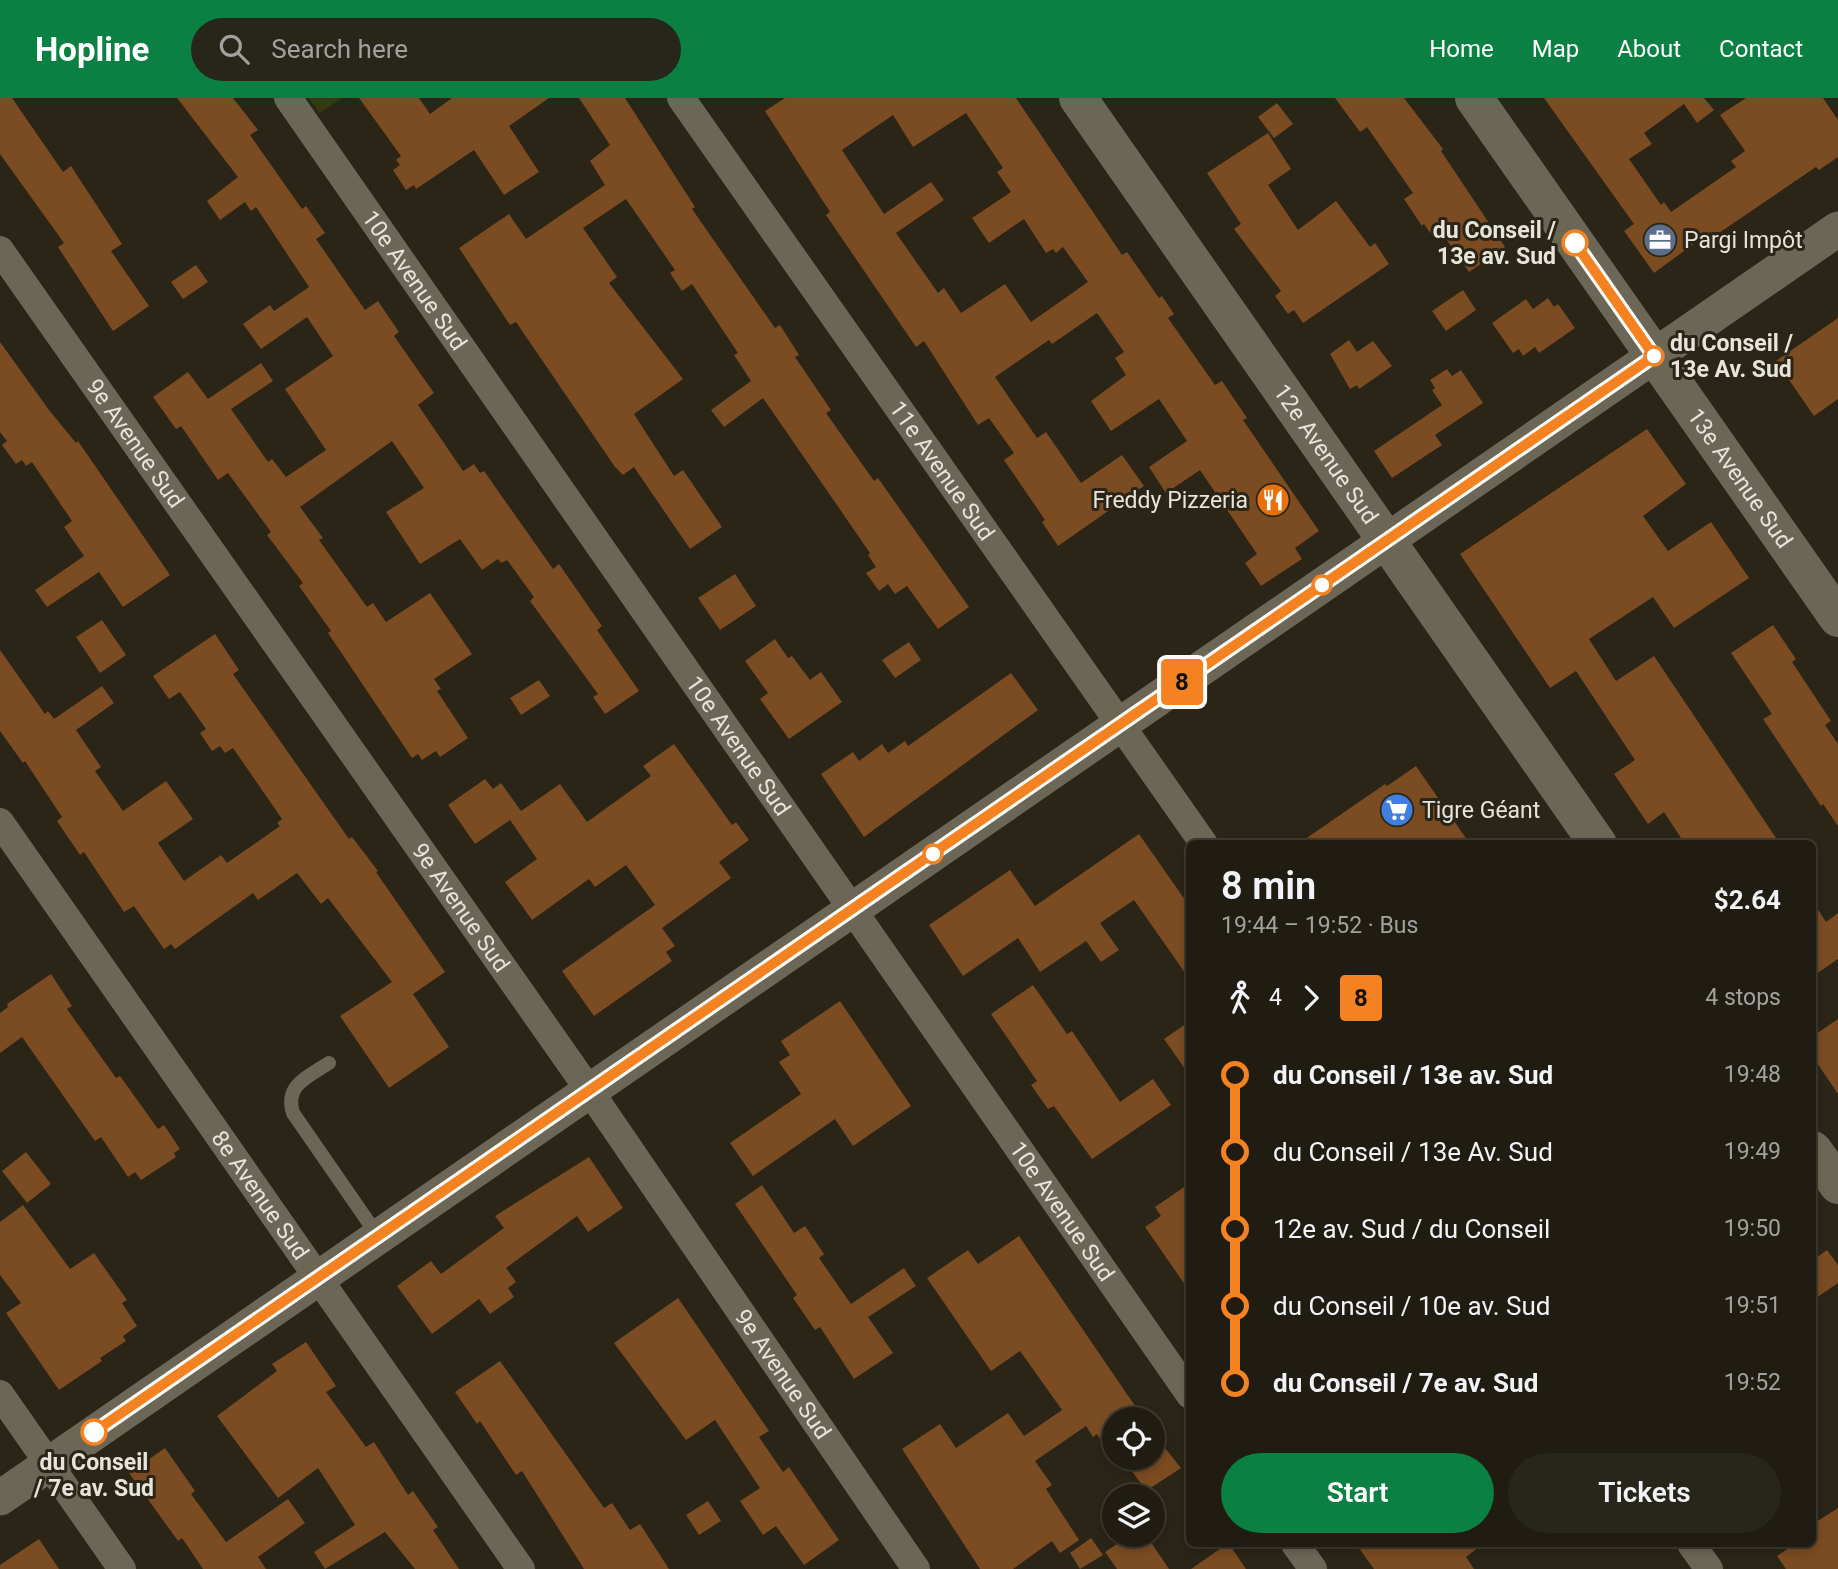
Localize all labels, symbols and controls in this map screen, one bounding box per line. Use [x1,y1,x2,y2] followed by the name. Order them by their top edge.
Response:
[191,18,681,81] search box
[35,30,149,69] text: Hopline
[215,30,253,68] icon: search
[271,34,408,64] text: Search here
[1429,35,1494,63] text: Home
[1532,35,1579,63] text: Map
[1617,35,1681,63] text: About
[1719,35,1803,63] text: Contact
[356,205,472,356] street label: 10e Avenue Sud
[1433,217,1556,270] place label: du Conseil / 13e av. Sud
[1641,221,1679,259] office icon: Pargi Impôt
[1684,227,1803,254] place label: Pargi Impôt
[1562,230,1588,256] marker: du Conseil / 13e av. Sud
[1670,330,1794,383] place label: du Conseil / 13e Av. Sud
[1644,346,1664,366] marker: du Conseil / 13e Av. Sud
[81,374,190,513] street label: 9e Avenue Sud
[1268,379,1384,529] street label: 12e Avenue Sud
[884,396,1000,546] street label: 11e Avenue Sud
[1682,403,1798,553] street label: 13e Avenue Sud
[1254,481,1292,519] restaurant icon: Freddy Pizzeria
[1092,487,1248,514] place label: Freddy Pizzeria
[1312,575,1332,595] unlabelled marker
[1159,659,1205,705] line badge: 8
[1175,668,1189,696] text: 8
[680,671,796,821] street label: 10e Avenue Sud
[1378,791,1416,829] supermarket icon: Tigre Géant
[1422,797,1540,824] place label: Tigre Géant
[406,838,515,977] street label: 9e Avenue Sud
[923,844,943,864] unlabelled marker
[1221,864,1316,908] text: 8 min
[1714,885,1781,915] text: $2.64
[1221,912,1418,939] text: 19:44 – 19:52 · Bus
[1221,979,1259,1017] icon: walk
[1292,979,1330,1017] icon: forward
[1269,984,1282,1011] text: 4
[1354,984,1368,1012] text: 8
[1705,984,1781,1011] text: 4 stops
[1273,1060,1553,1090] text: du Conseil / 13e av. Sud
[1724,1061,1781,1088] text: 19:48
[206,1126,314,1265] street label: 8e Avenue Sud
[1004,1136,1120,1287] street label: 10e Avenue Sud
[1273,1137,1553,1167] text: du Conseil / 13e Av. Sud
[1724,1138,1781,1165] text: 19:49
[1273,1214,1550,1244] text: 12e av. Sud / du Conseil
[1724,1215,1781,1242] text: 19:50
[1273,1291,1550,1321] text: du Conseil / 10e av. Sud
[1724,1292,1781,1319] text: 19:51
[729,1304,836,1444] street label: 9e Avenue Sud
[1273,1368,1538,1398] text: du Conseil / 7e av. Sud
[1724,1369,1781,1396] text: 19:52
[1102,1407,1165,1547] map controls
[1102,1407,1165,1470] button: locate
[81,1419,107,1445] marker: du Conseil / 7e av. Sud
[33,1449,154,1502] place label: du Conseil / 7e av. Sud
[1221,1453,1494,1533] button: Start
[1508,1453,1781,1533] button: Tickets
[1102,1484,1165,1547] button: layers

